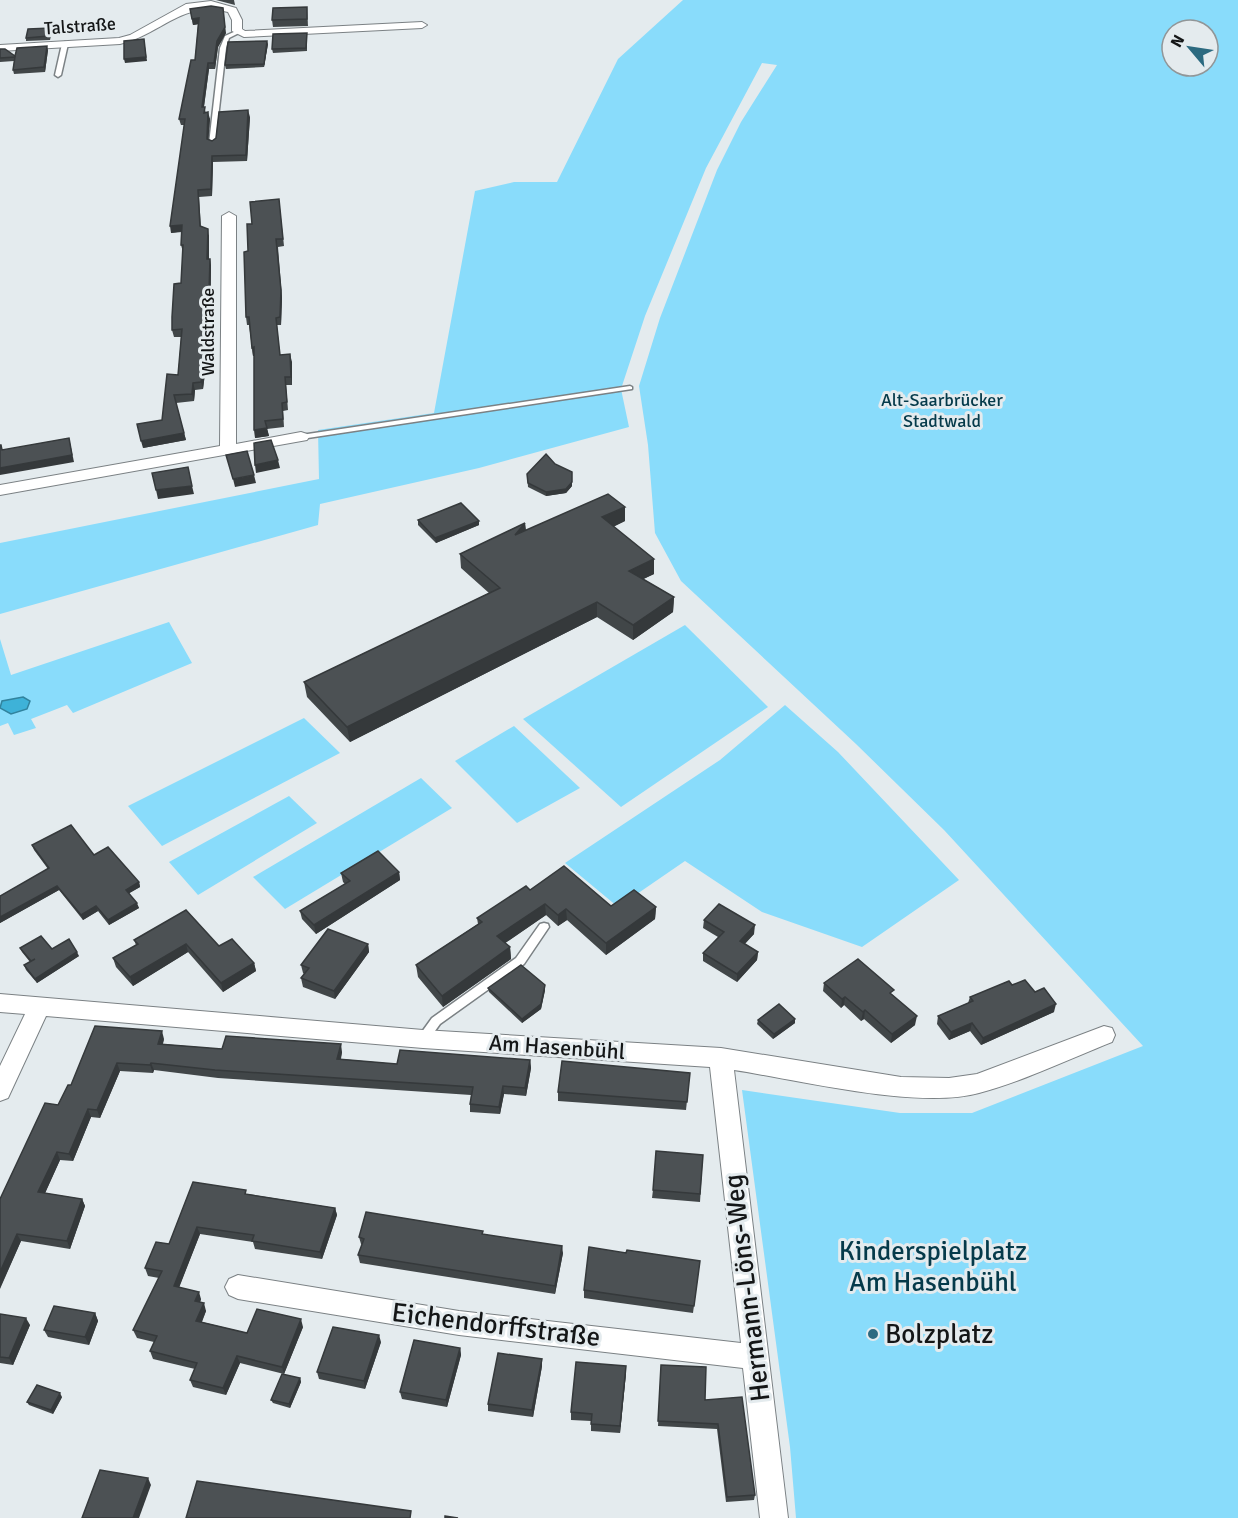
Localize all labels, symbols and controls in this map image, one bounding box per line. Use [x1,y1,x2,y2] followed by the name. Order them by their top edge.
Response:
[43,13,117,39] street label: Talstraße
[1160,18,1220,78] north arrow
[1166,31,1189,51] text: N
[197,288,219,376] street label: Waldstraße
[881,389,1003,432] park label: Alt-Saarbrücker Stadtwald
[488,1029,626,1065] street label: Am Hasenbühl
[717,1172,777,1404] street label: Hermann-Löns-Weg
[839,1235,1027,1299] park label: Kinderspielplatz Am Hasenbühl
[390,1296,602,1354] street label: Eichendorffstraße
[885,1318,993,1351] place label: Bolzplatz
[866,1327,880,1341] marker: Bolzplatz

